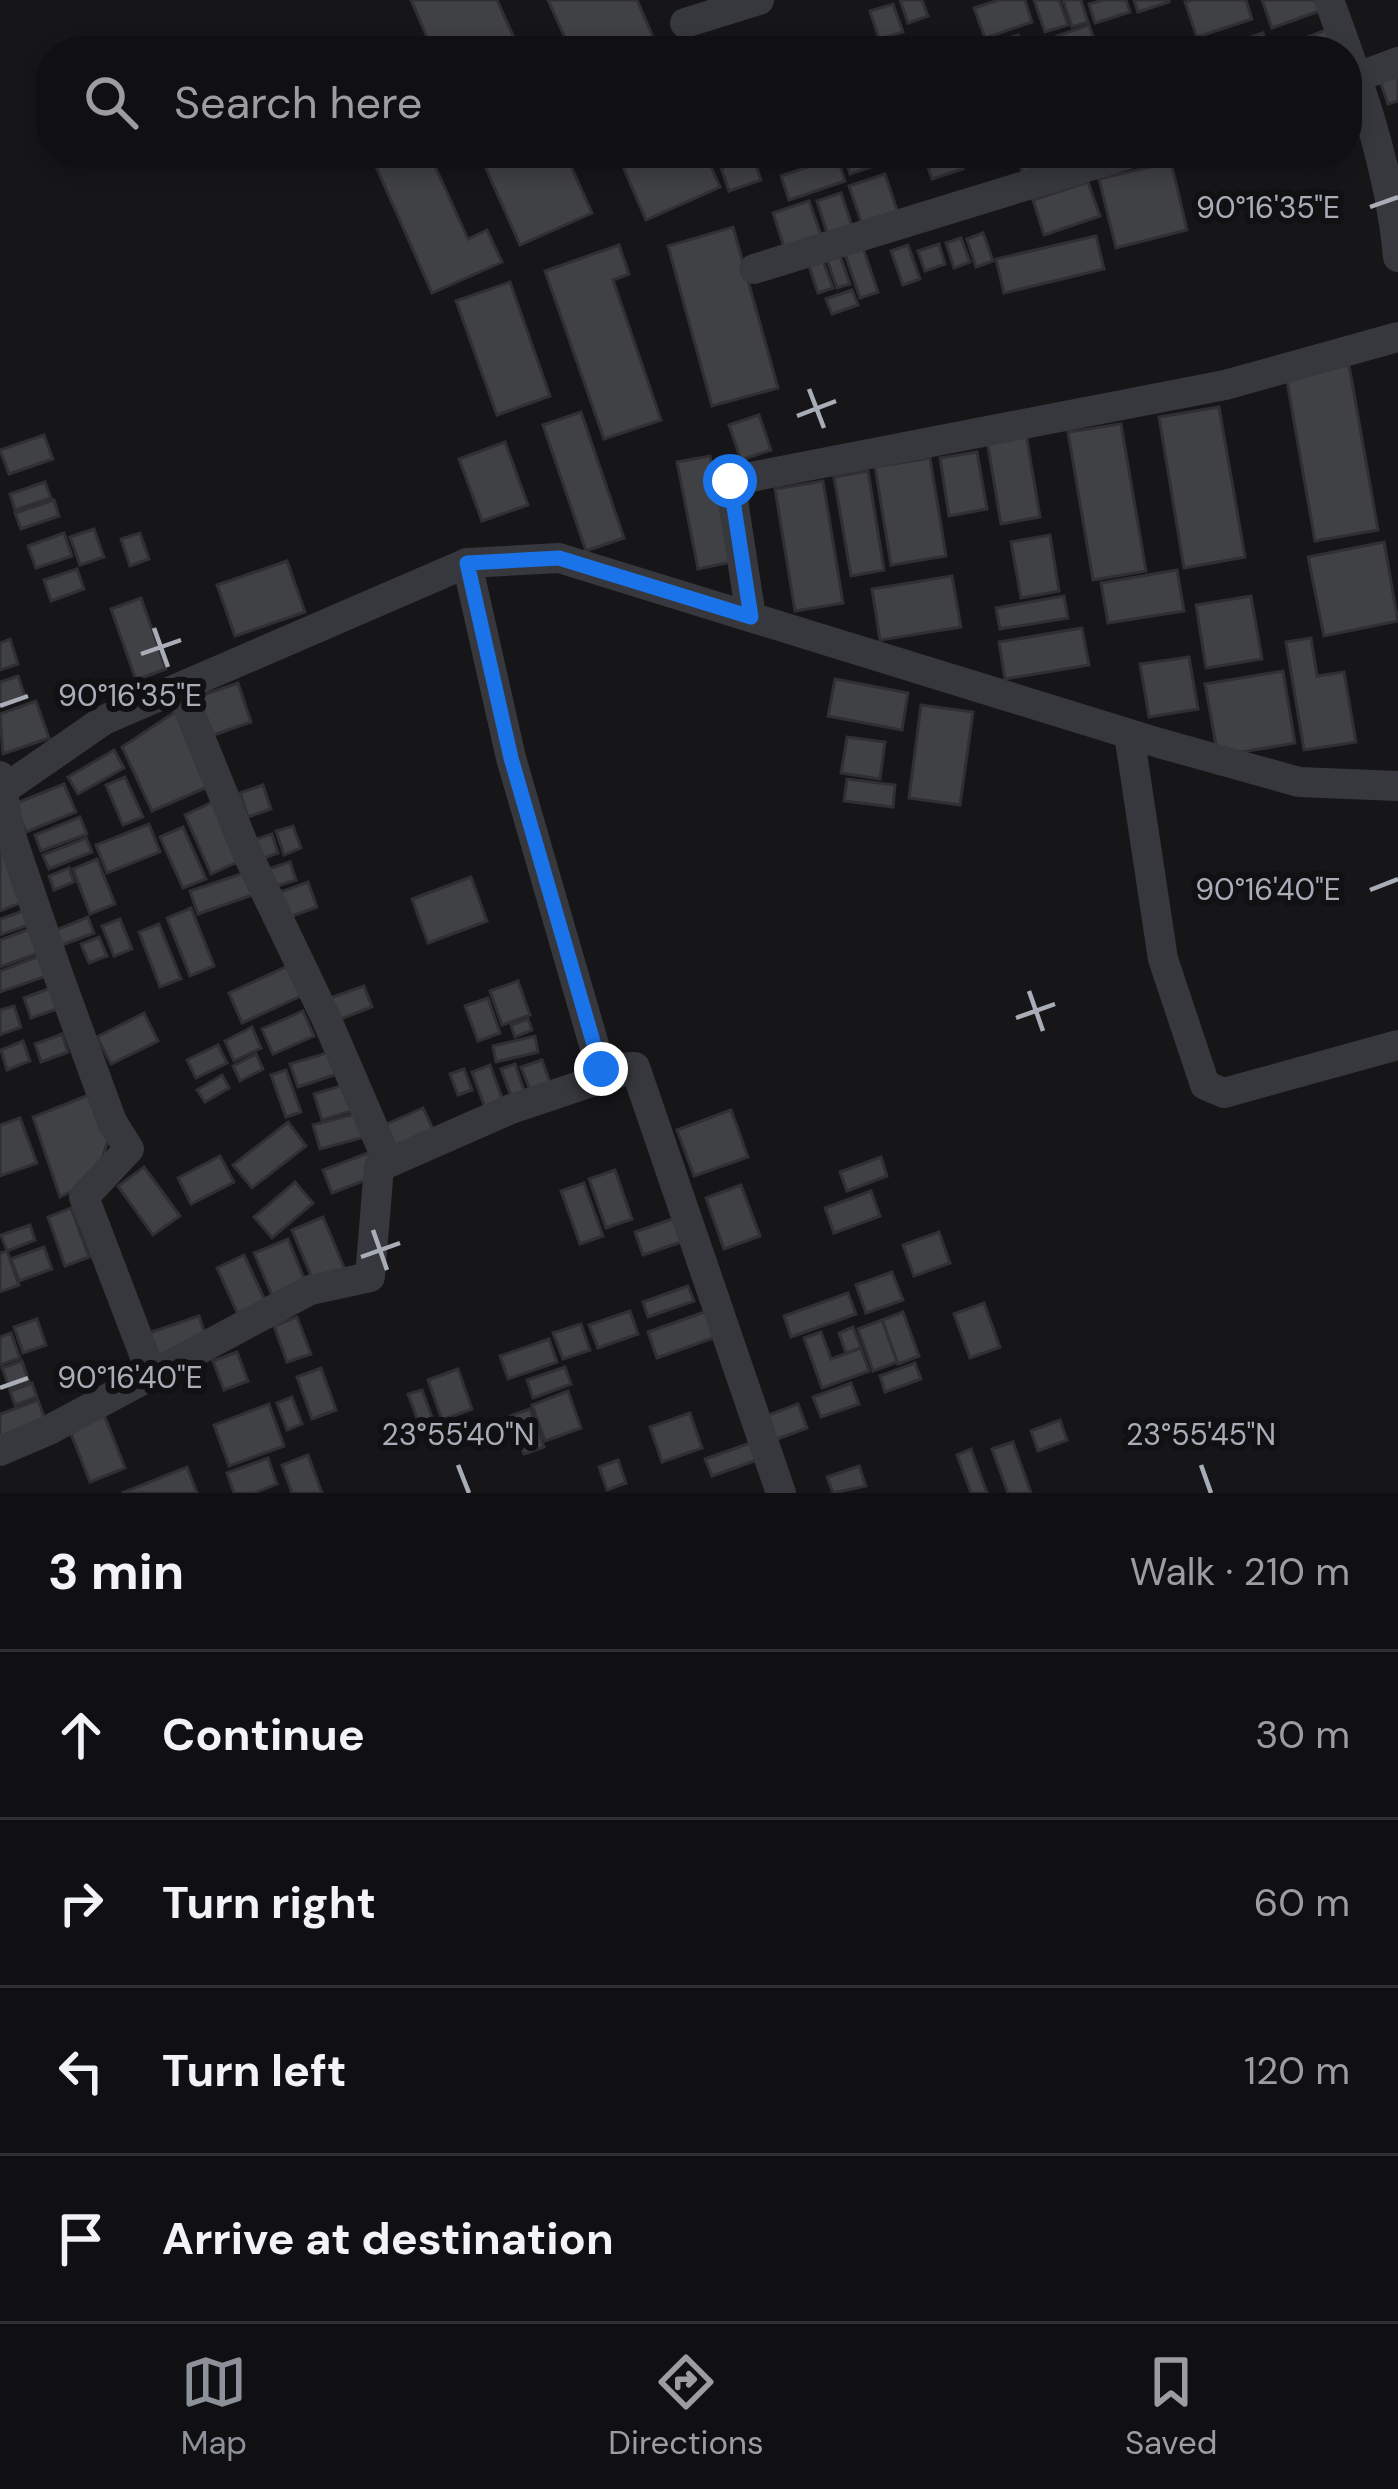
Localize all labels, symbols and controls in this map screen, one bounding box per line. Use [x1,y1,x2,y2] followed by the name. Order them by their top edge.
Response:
[36,36,1362,168] search box
[78,69,144,135] icon: search
[174,73,422,132] text: Search here
[1196,188,1340,227] text: 90°16'35"E
[703,454,757,508] route start
[58,676,202,715] text: 90°16'35"E
[1195,870,1341,909] text: 90°16'40"E
[574,1042,628,1096] route end
[57,1358,203,1397] text: 90°16'40"E
[382,1415,534,1454] text: 23°55'40"N
[1126,1415,1276,1454] text: 23°55'45"N
[48,1538,184,1605] text: 3 min
[1130,1546,1350,1597] text: Walk · 210 m
[48,1702,114,1768] icon: ahead
[162,1705,365,1764] text: Continue
[1255,1709,1350,1760] text: 30 m
[48,1870,114,1936] icon: right
[162,1873,376,1932] text: Turn right
[1254,1877,1350,1928] text: 60 m
[48,2038,114,2104] icon: left
[162,2041,346,2100] text: Turn left
[1244,2045,1350,2096] text: 120 m
[48,2206,114,2272] icon: arrive
[162,2209,614,2268] text: Arrive at destination
[181,2349,247,2464] tab: Map
[608,2349,764,2464] tab: Directions
[1125,2349,1217,2464] tab: Saved

